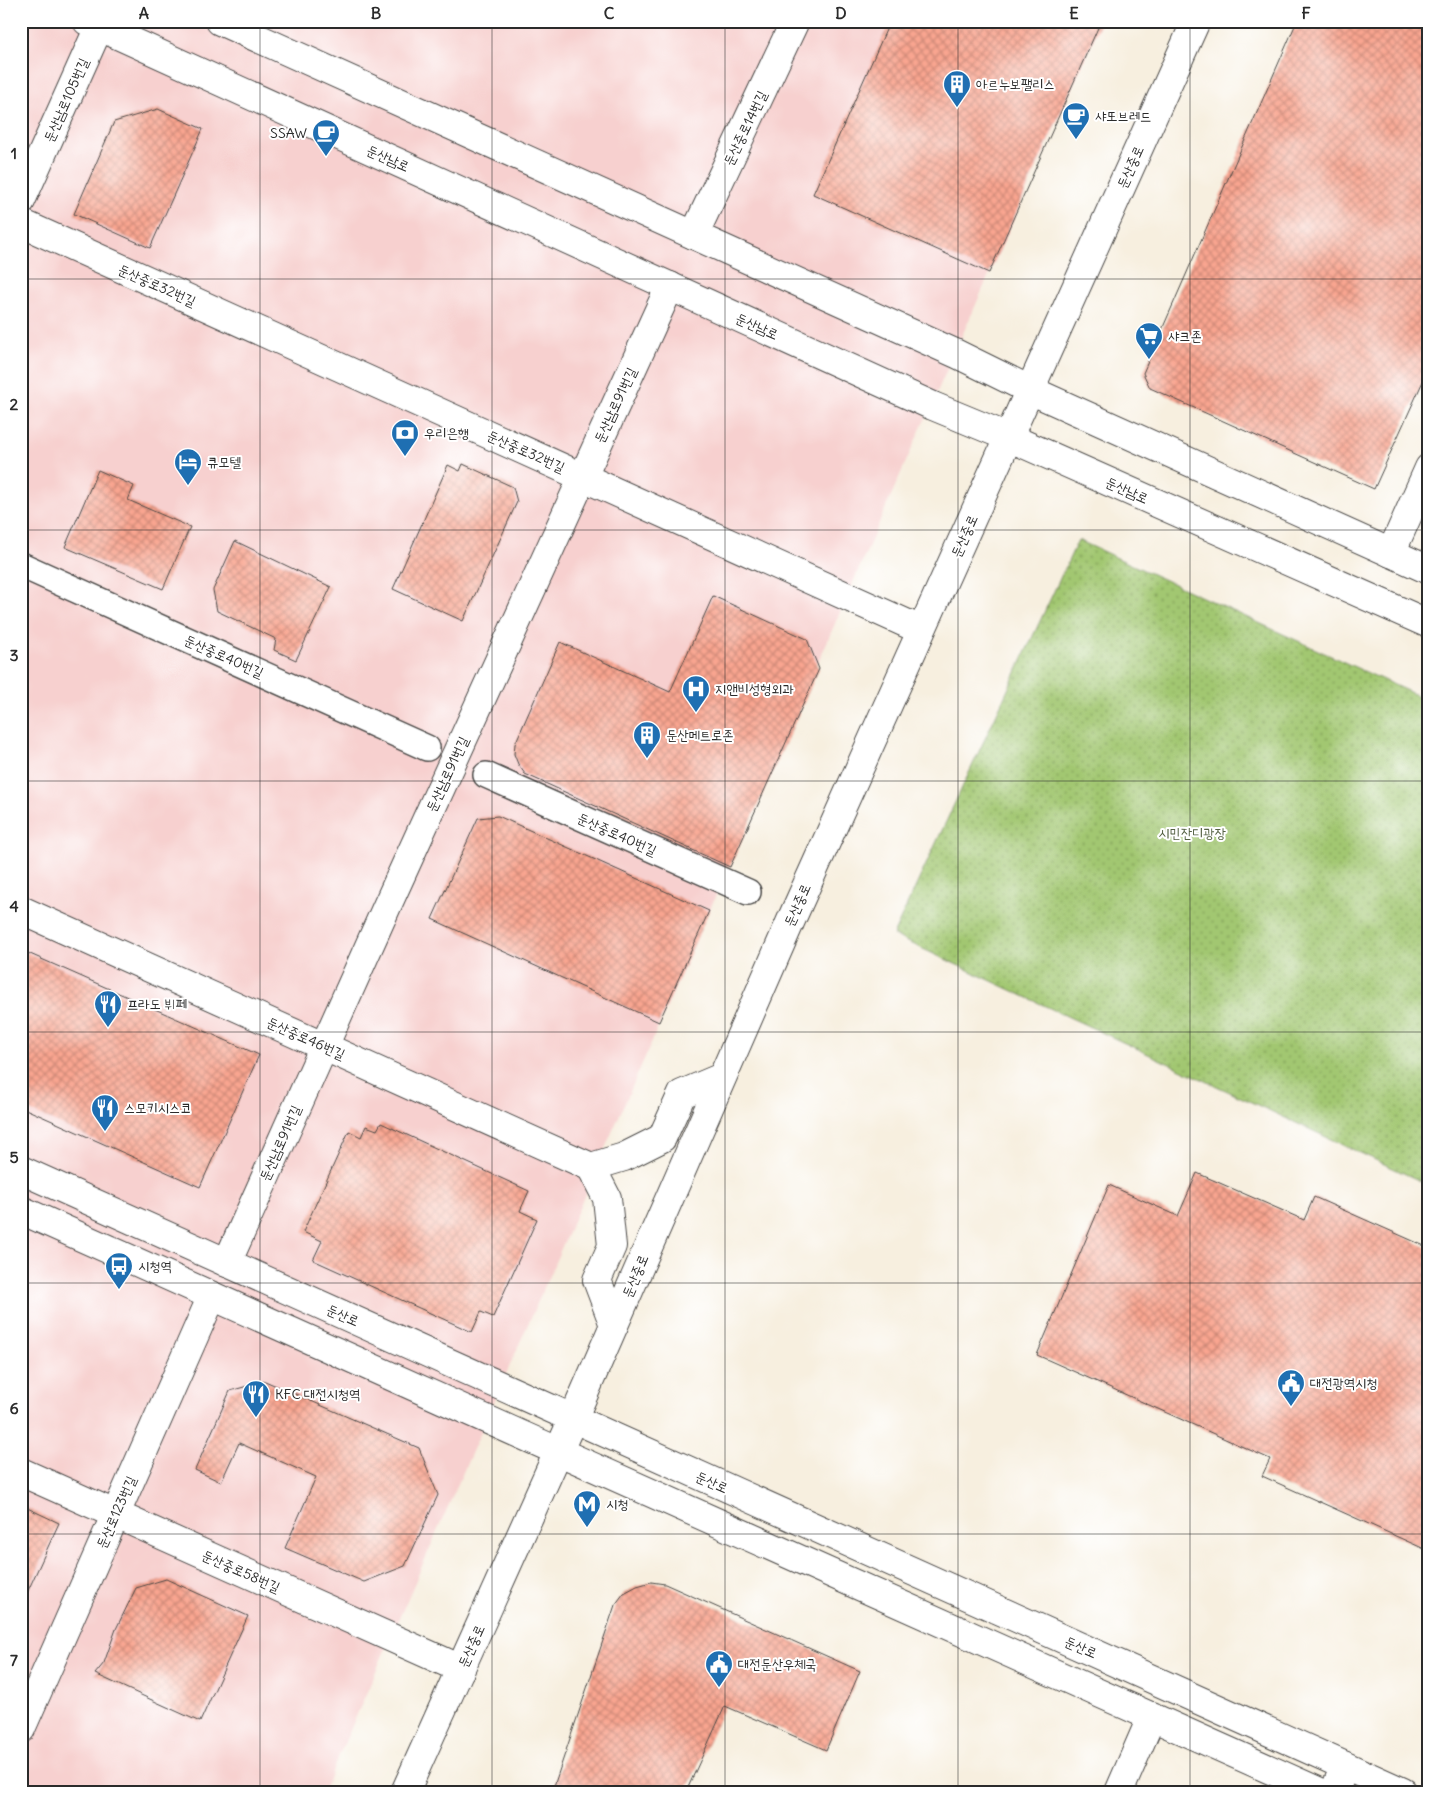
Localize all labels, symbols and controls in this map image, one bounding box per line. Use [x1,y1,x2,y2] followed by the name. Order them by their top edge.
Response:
[139,3,149,23] text: A
[371,3,382,23] text: B
[604,3,615,23] text: C
[835,3,847,23] text: D
[1069,3,1079,23] text: E
[1301,3,1311,23] text: F
[39,54,93,145] street label: 둔산남로105번길
[942,69,972,108] building icon: 아르누보팰리스
[976,75,1055,93] place label: 아르누보팰리스
[719,87,771,168] street label: 둔산중로14번길
[1061,101,1091,140] cafe icon: 샤또브레드
[1095,107,1151,125] place label: 샤또브레드
[311,118,341,157] cafe icon: SSAW
[270,124,307,142] place label: SSAW
[364,141,412,175] street label: 둔산남로
[11,143,17,163] text: 1
[1113,143,1147,191] street label: 둔산중로
[115,260,199,310] street label: 둔산중로32번길
[733,309,781,343] street label: 둔산남로
[1134,321,1164,360] supermarket icon: 샤크존
[1168,327,1202,345] place label: 샤크존
[590,364,641,446] street label: 둔산남로91번길
[10,394,19,414] text: 2
[390,418,420,457] bank icon: 우리은행
[424,424,469,442] place label: 우리은행
[484,426,568,476] street label: 둔산중로32번길
[173,447,203,486] hotel icon: 큐모텔
[207,453,242,471] place label: 큐모텔
[1103,473,1151,507] street label: 둔산남로
[947,512,981,560] street label: 둔산중로
[182,631,267,682] street label: 둔산중로40번길
[9,645,19,665] text: 3
[681,674,711,713] hospital icon: 지앤비성형외과
[715,680,794,698] place label: 지앤비성형외과
[632,720,662,759] building icon: 둔산메트로존
[666,726,734,744] place label: 둔산메트로존
[422,733,473,815] street label: 둔산남로91번길
[575,809,660,860] street label: 둔산중로40번길
[1158,824,1227,842] park label: 시민잔디광장
[780,881,814,929] street label: 둔산중로
[9,896,19,916] text: 4
[93,989,123,1028] restaurant icon: 프라도 뷔페
[127,995,187,1013] place label: 프라도 뷔페
[264,1013,349,1064] street label: 둔산중로46번길
[90,1093,120,1132] restaurant icon: 스모키시스코
[124,1099,192,1117] place label: 스모키시스코
[255,1102,305,1184] street label: 둔산남로91번길
[9,1147,19,1167] text: 5
[104,1251,134,1290] bus stop icon: 시청역
[618,1252,652,1300] street label: 둔산중로
[138,1257,172,1275] place label: 시청역
[324,1300,362,1330] street label: 둔산로
[1276,1368,1306,1407] public building icon: 대전광역시청
[1310,1374,1378,1392] place label: 대전광역시청
[241,1379,271,1418] restaurant icon: KFC 대전시청역
[275,1385,360,1403] place label: KFC 대전시청역
[9,1398,19,1418] text: 6
[693,1467,731,1497] street label: 둔산로
[92,1472,140,1551] street label: 둔산로123번길
[572,1489,602,1528] metro station icon: 시청
[606,1495,629,1513] place label: 시청
[199,1546,284,1597] street label: 둔산중로58번길
[454,1622,488,1670] street label: 둔산중로
[1062,1632,1100,1662] street label: 둔산로
[704,1649,734,1688] public building icon: 대전둔산우체국
[10,1650,18,1670] text: 7
[738,1655,817,1673] place label: 대전둔산우체국

